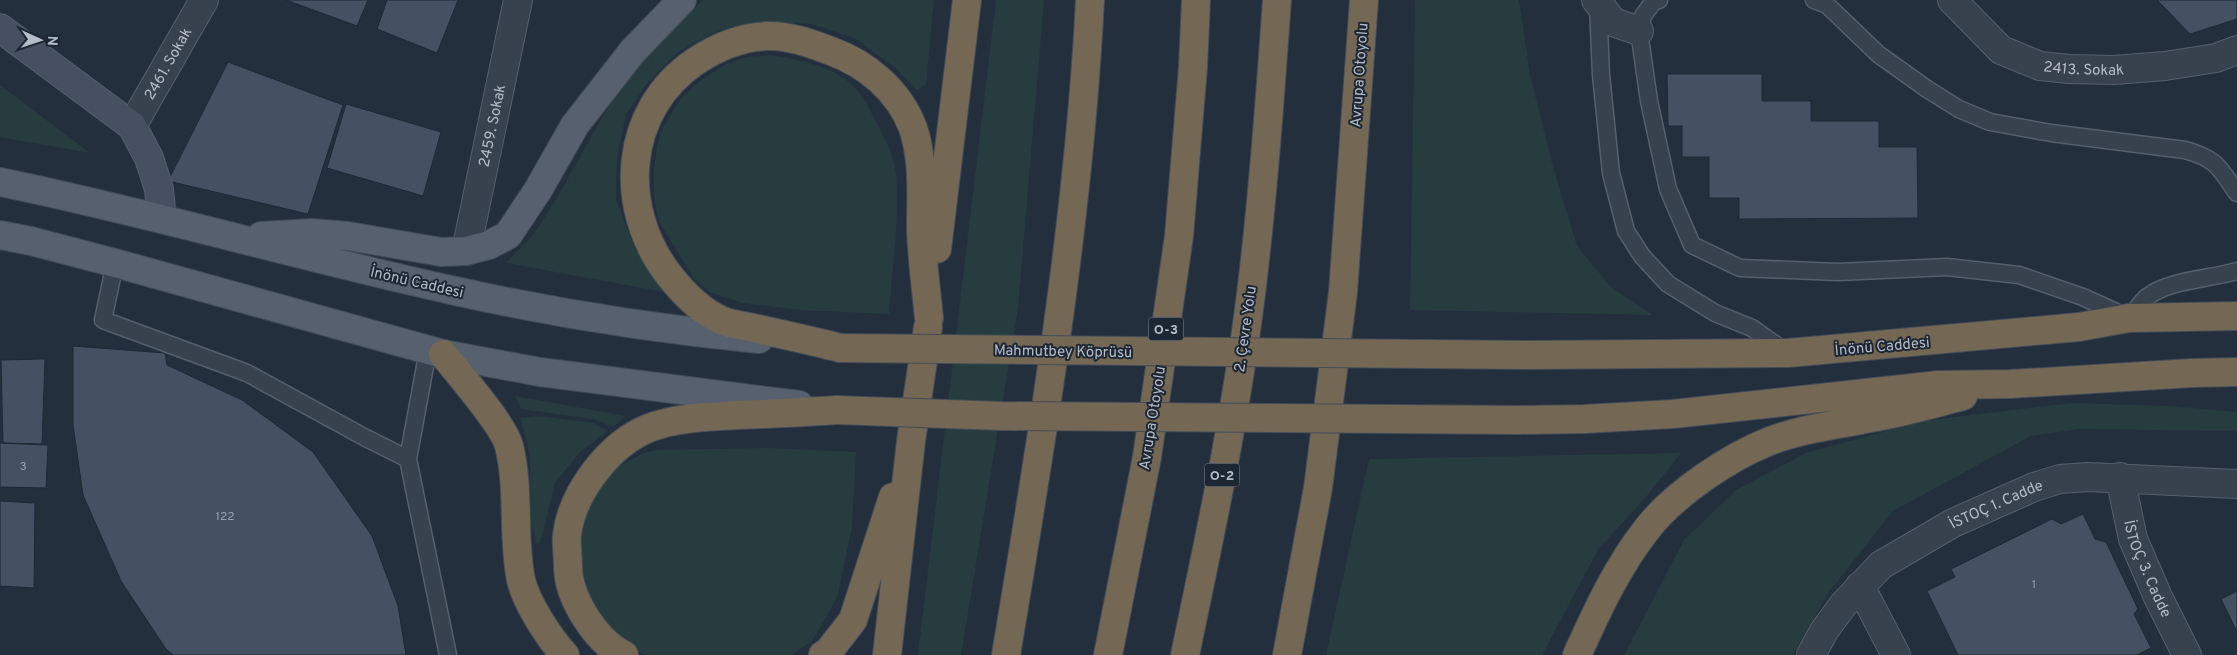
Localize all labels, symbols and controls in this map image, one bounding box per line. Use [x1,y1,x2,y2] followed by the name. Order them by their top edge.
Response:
[15,15,65,65] north arrow
[1347,22,1374,128] street label: Avrupa Otoyolu
[141,25,197,104] street label: 2461. Sokak
[43,35,60,46] text: N
[2042,58,2125,81] street label: 2413. Sokak
[476,83,511,169] street label: 2459. Sokak
[368,263,465,303] street label: İnönü Caddesi
[1231,285,1262,374] street label: 2. Çevre Yolu
[1148,318,1184,340] road number: O-3
[1834,333,1930,361] street label: İnönü Caddesi
[994,342,1132,363] street label: Mahmutbey Köprüsü
[1136,365,1171,472] street label: Avrupa Otoyolu
[19,459,27,475] house number: 3
[1204,464,1240,486] road number: O-2
[1946,477,2045,534] street label: İSTOÇ 1. Cadde
[215,509,235,525] house number: 122
[2118,518,2175,621] street label: İSTOÇ 3. Cadde
[2032,577,2036,593] house number: 1

